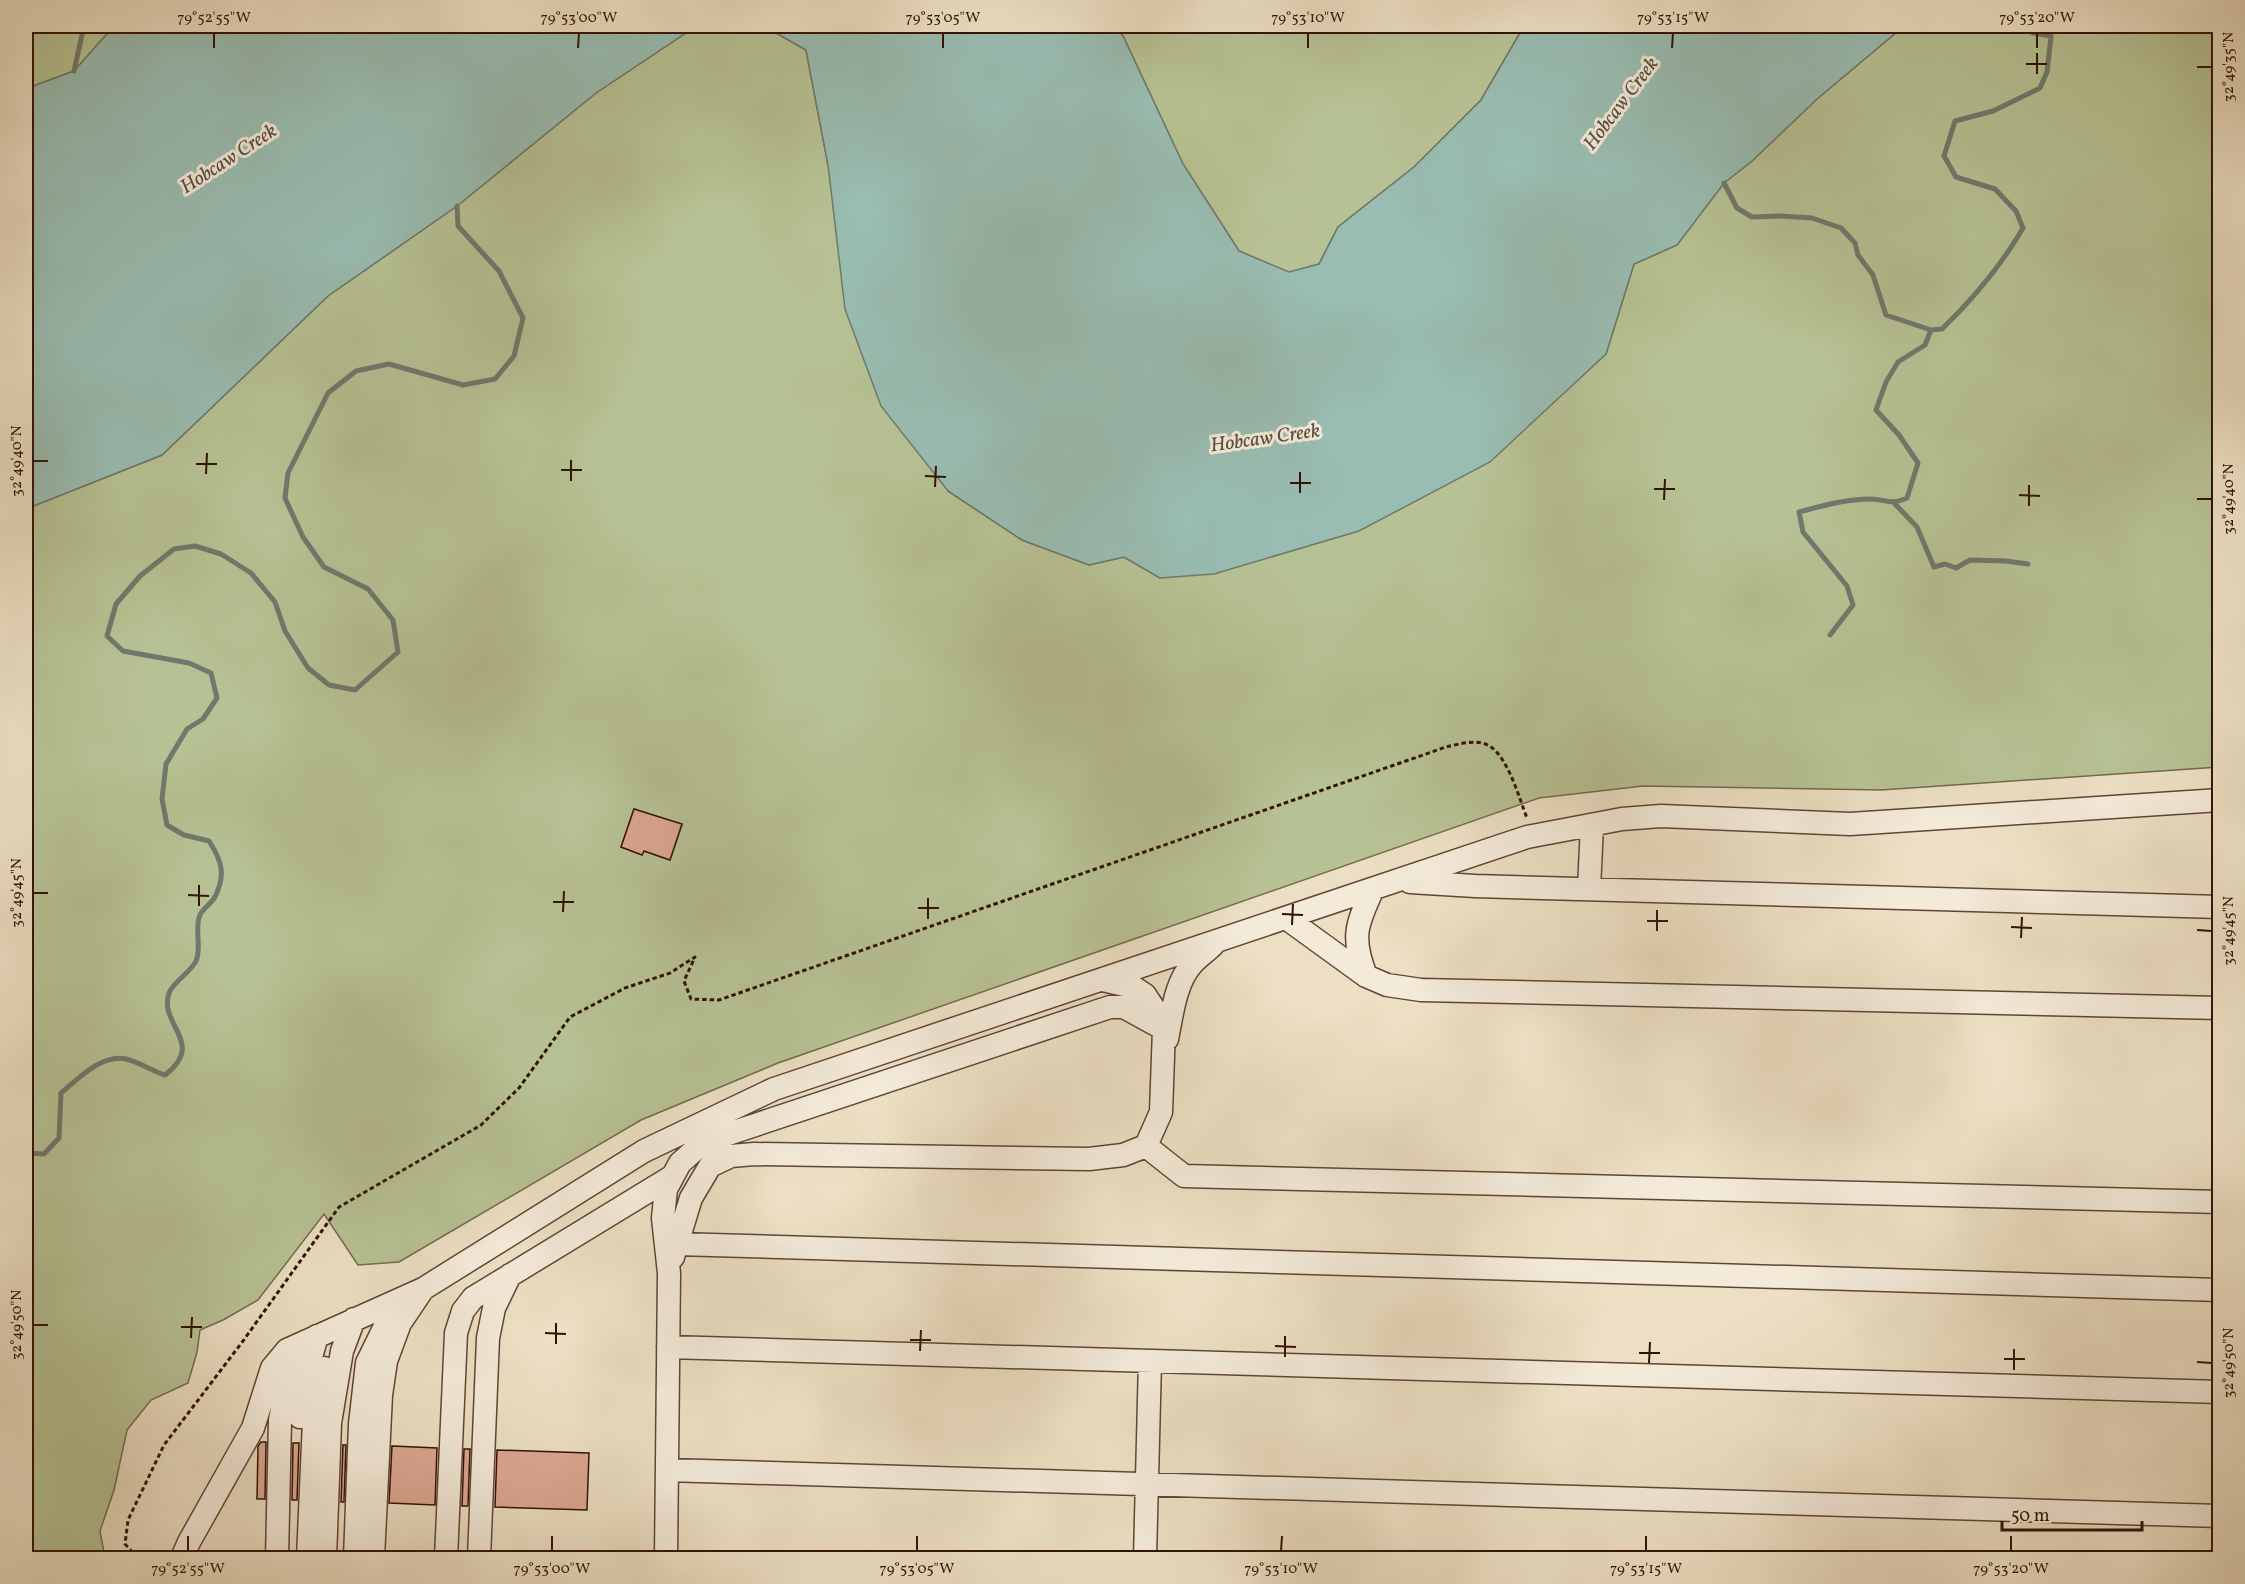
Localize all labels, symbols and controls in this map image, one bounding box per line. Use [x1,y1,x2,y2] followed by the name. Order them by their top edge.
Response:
[177,8,251,29] text: 79°52'55"W
[541,8,617,29] text: 79°53'00"W
[906,8,980,29] text: 79°53'05"W
[1271,8,1345,29] text: 79°53'10"W
[1637,8,1709,29] text: 79°53'15"W
[1999,8,2075,29] text: 79°53'20"W
[2219,32,2240,102] text: 32°49'35"N
[1577,52,1666,157] water label: Hobcaw Creek
[175,118,283,201] water label: Hobcaw Creek
[1209,417,1322,461] water label: Hobcaw Creek
[7,425,28,497] text: 32°49'40"N
[2219,463,2240,535] text: 32°49'40"N
[7,858,28,928] text: 32°49'45"N
[2219,896,2240,966] text: 32°49'45"N
[7,1290,28,1360] text: 32°49'50"N
[2219,1328,2240,1398] text: 32°49'50"N
[2002,1494,2142,1532] scale bar
[2011,1504,2050,1529] text: 50 m
[151,1559,225,1580] text: 79°52'55"W
[514,1559,590,1580] text: 79°53'00"W
[880,1559,954,1580] text: 79°53'05"W
[1244,1559,1318,1580] text: 79°53'10"W
[1610,1559,1682,1580] text: 79°53'15"W
[1973,1559,2049,1580] text: 79°53'20"W

